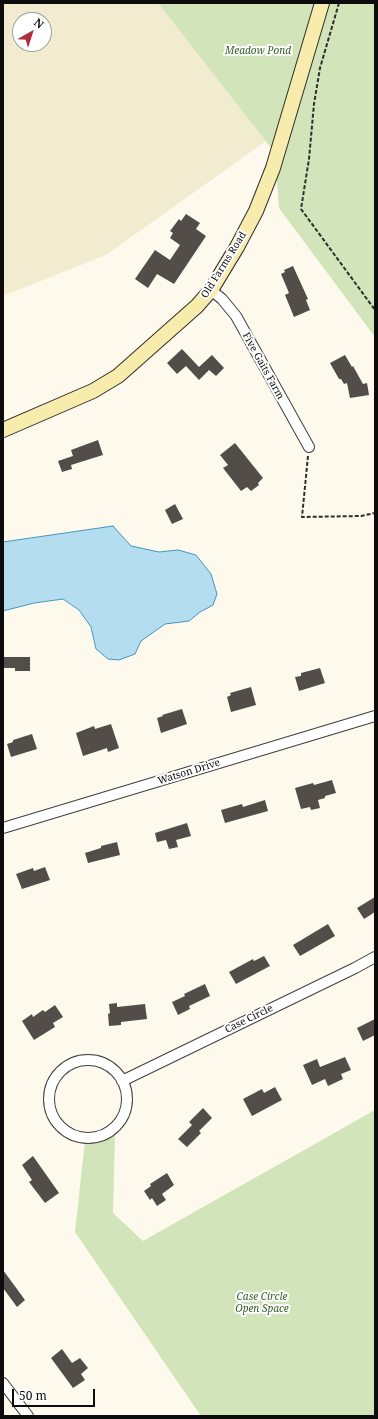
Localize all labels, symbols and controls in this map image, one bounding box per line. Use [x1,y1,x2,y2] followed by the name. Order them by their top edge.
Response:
[12,12,52,52] north arrow
[31,15,47,32] text: N
[225,45,291,57] park label: Meadow Pond
[199,230,249,300] street label: Old Farms Road
[240,330,286,402] street label: Five Gaits Farm
[156,757,222,787] street label: Watson Drive
[223,1002,275,1036] street label: Case Circle
[235,1291,289,1314] park label: Case Circle Open Space
[14,1381,97,1407] scale bar
[19,1387,47,1404] text: 50 m

